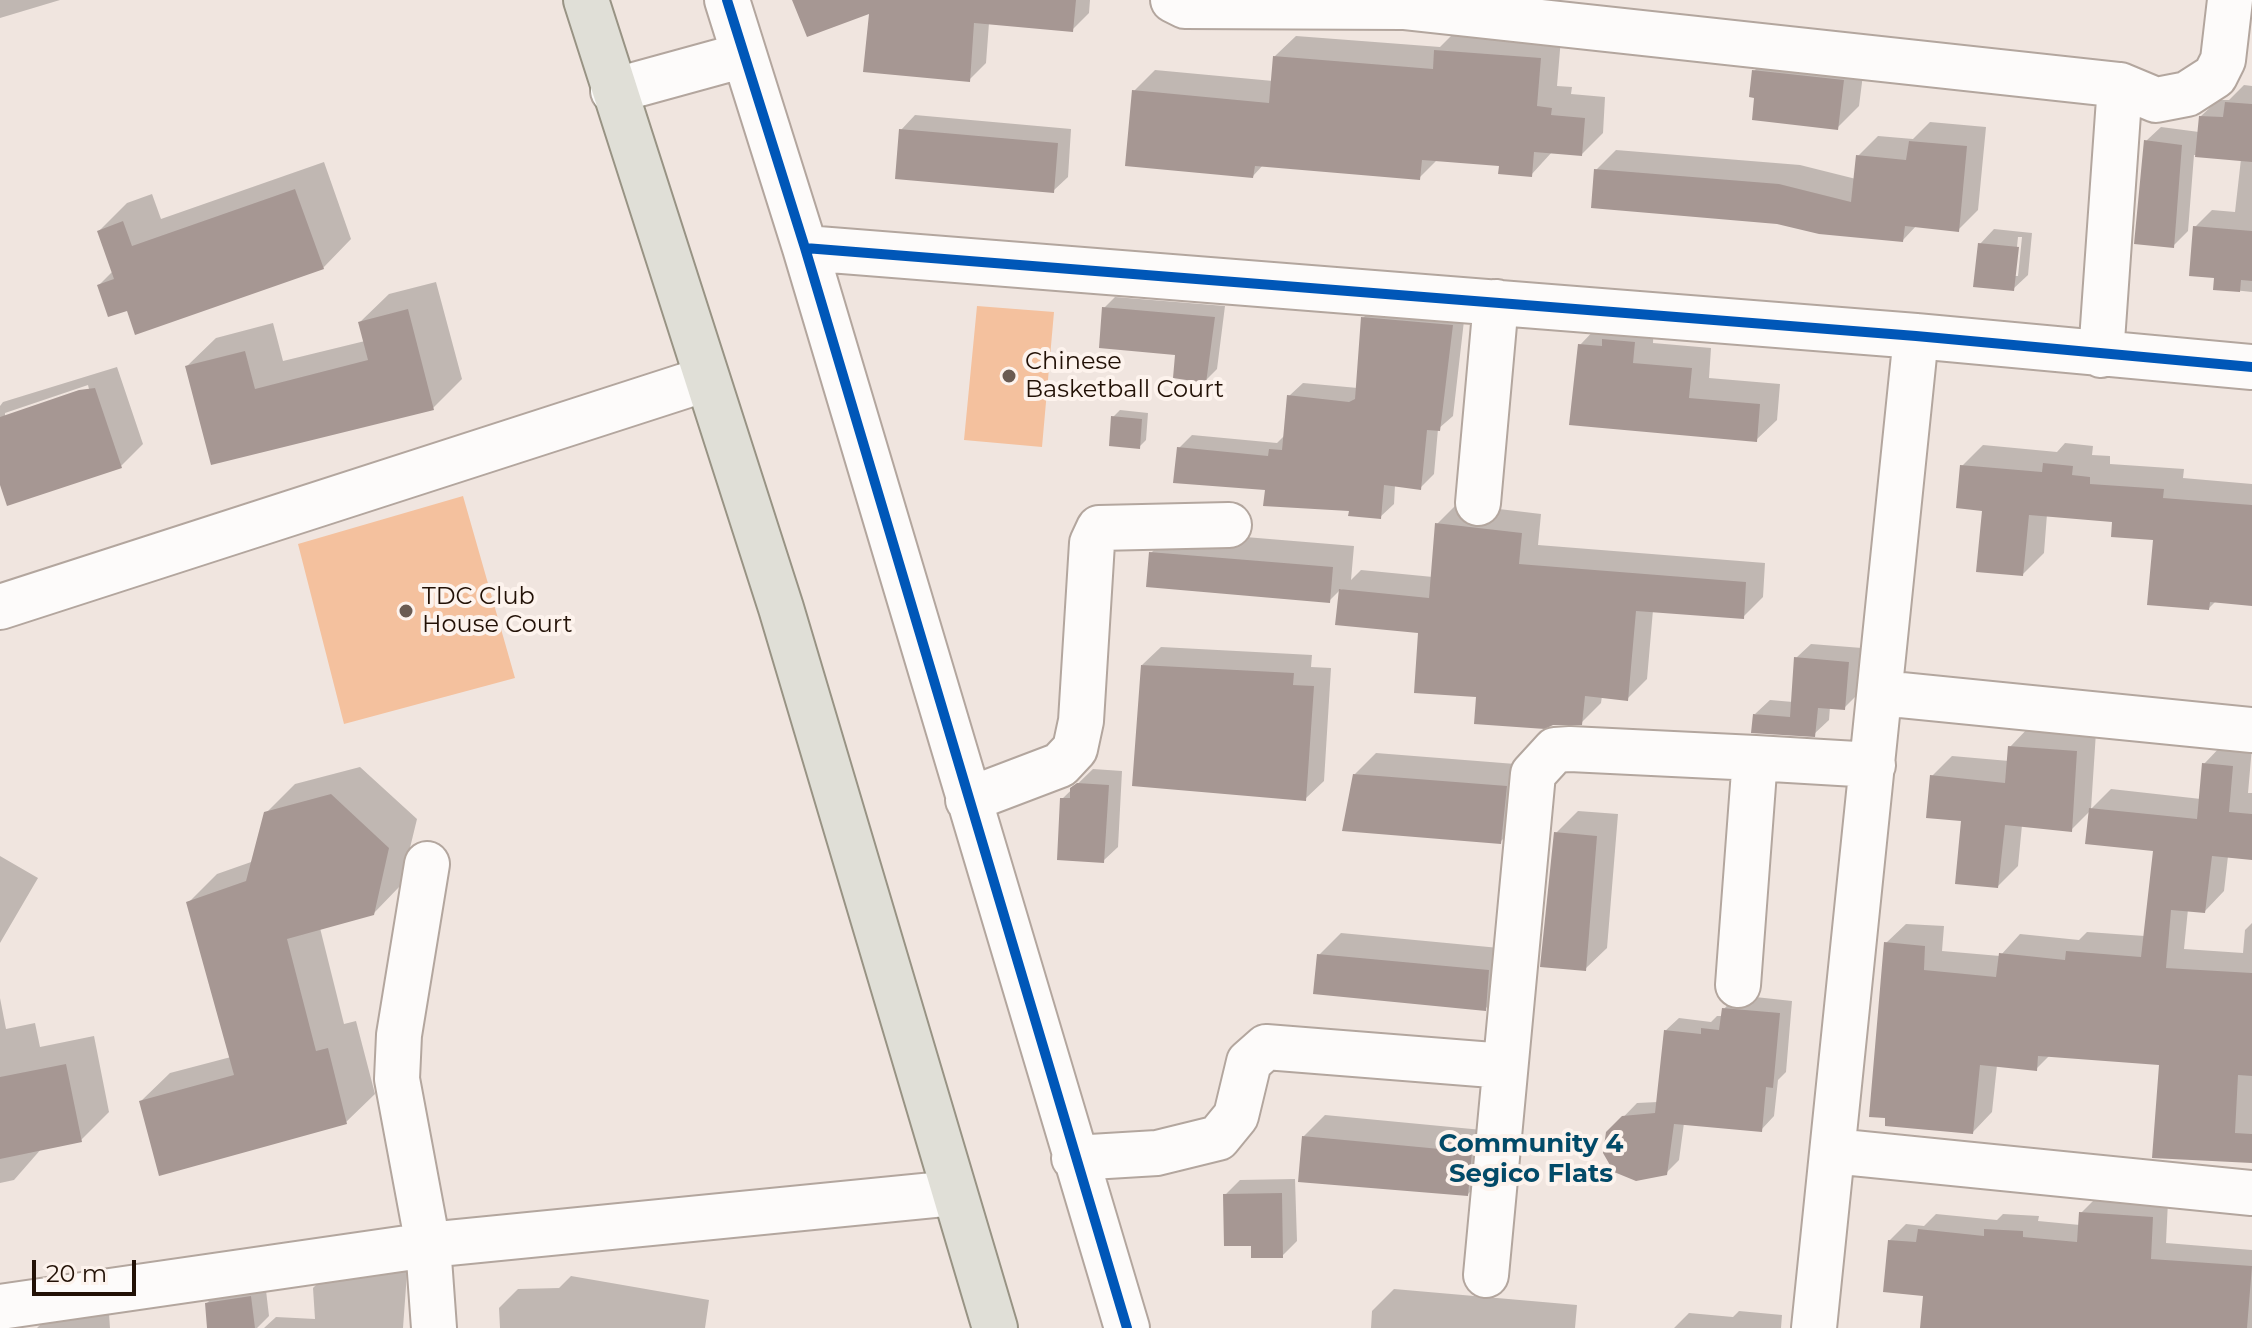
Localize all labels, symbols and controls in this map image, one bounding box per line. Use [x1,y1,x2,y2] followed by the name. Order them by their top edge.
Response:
[1025,348,1224,404] place label: Chinese Basketball Court
[1000,367,1018,385] marker: Chinese Basketball Court
[422,583,573,639] place label: TDC Club House Court
[397,602,415,620] marker: TDC Club House Court
[1438,1128,1624,1190] district label: Community 4 Segico Flats
[36,1244,140,1294] scale bar
[46,1259,107,1288] text: 20 m

